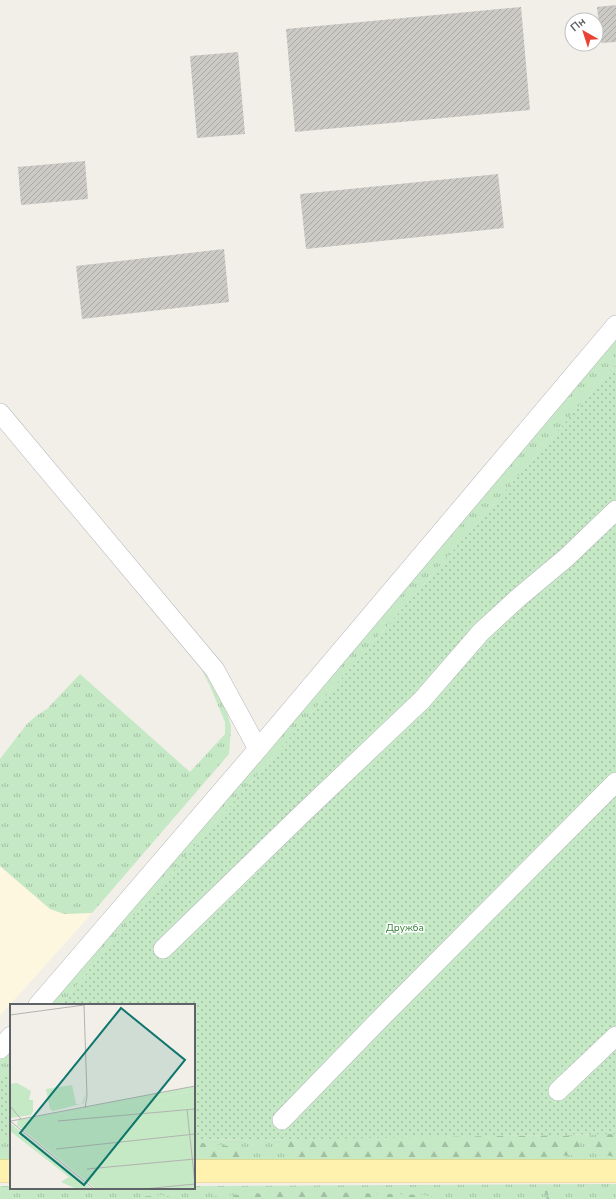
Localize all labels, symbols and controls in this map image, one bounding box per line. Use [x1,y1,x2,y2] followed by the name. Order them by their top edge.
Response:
[564,12,604,52] north arrow
[567,14,589,35] text: Пн
[386,921,424,935] park label: Дружба
[10,1004,195,1189] inset map

